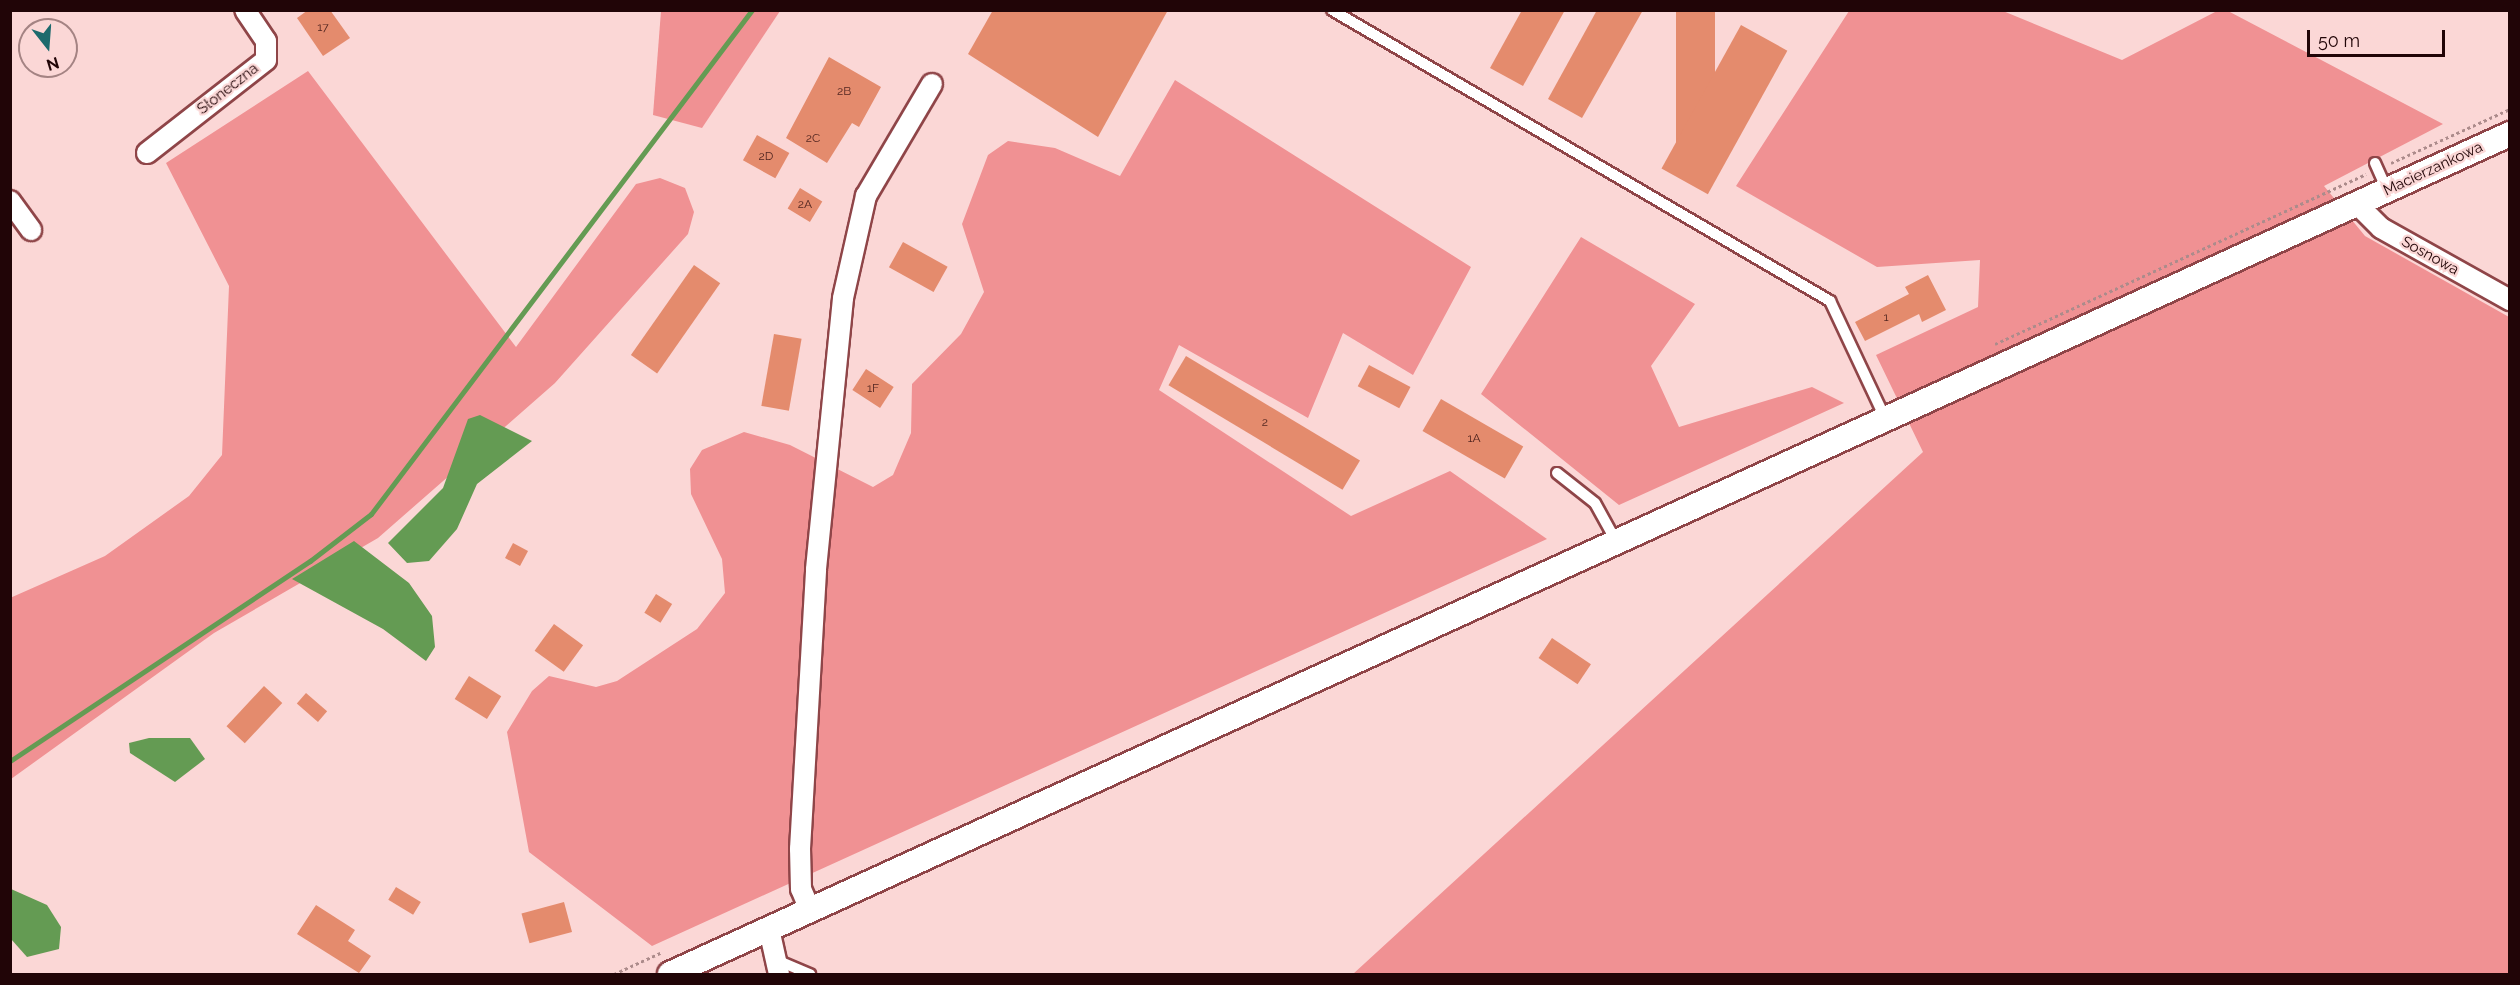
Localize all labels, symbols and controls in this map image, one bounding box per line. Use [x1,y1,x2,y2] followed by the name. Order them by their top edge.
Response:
[18,18,78,78] north arrow
[2310,18,2448,56] scale bar
[317,21,329,35] house number: 17
[2318,30,2360,51] text: 50 m
[44,53,61,75] text: N
[194,60,262,118] street label: Słoneczna
[837,85,851,99] house number: 2B
[806,132,820,146] house number: 2C
[2380,138,2486,200] street label: Macierzankowa
[759,150,773,164] house number: 2D
[798,198,812,212] house number: 2A
[2398,233,2462,279] street label: Sosnowa
[1883,311,1889,325] house number: 1
[867,382,879,396] house number: 1F
[1262,416,1268,430] house number: 2
[1467,432,1481,446] house number: 1A

